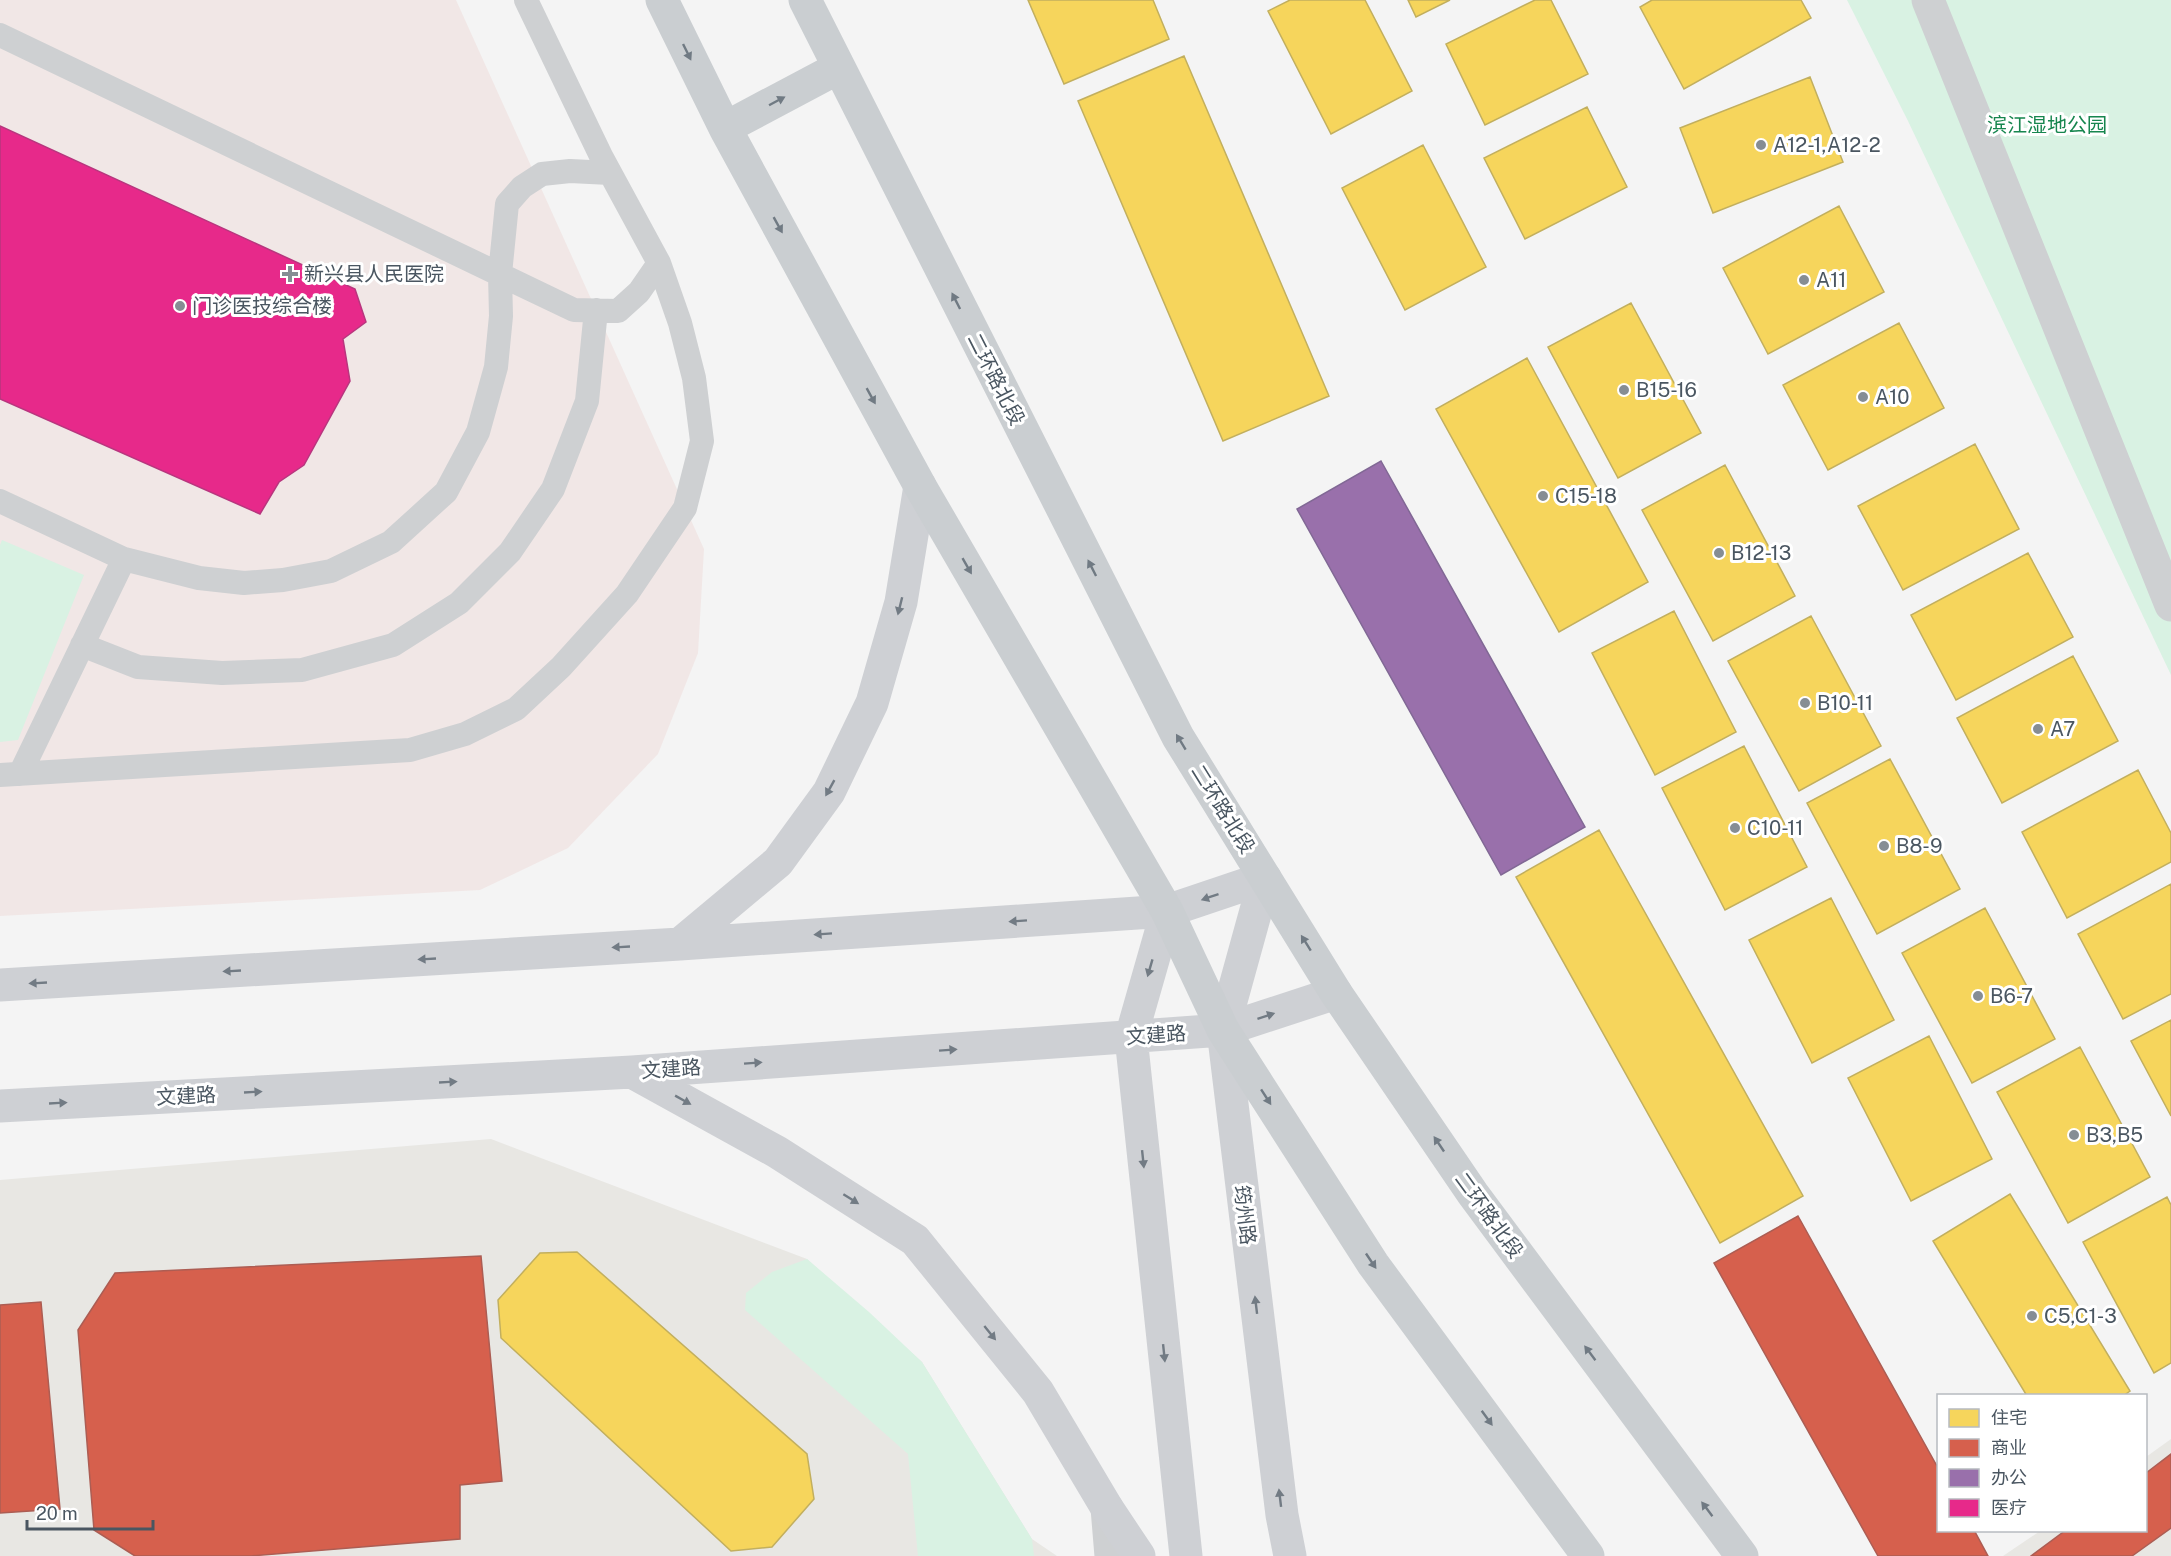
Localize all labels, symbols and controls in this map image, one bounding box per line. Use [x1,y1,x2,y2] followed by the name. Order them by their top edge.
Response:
[683,44,692,61] one-way arrow
[768,96,785,106] one-way arrow
[1987,113,2107,137] park label: 滨江湿地公园
[1773,133,1881,157] place label: A12-1,A12-2
[1754,138,1768,152] marker: A12-1,A12-2
[773,217,783,234] one-way arrow
[304,262,444,286] place label: 新兴县人民医院
[281,265,299,283] marker: 新兴县人民医院
[1816,268,1846,292] place label: A11
[1797,273,1811,287] marker: A11
[952,292,961,309] one-way arrow
[192,294,332,318] place label: 门诊医技综合楼
[173,299,187,313] marker: 门诊医技综合楼
[963,329,1029,429] street label: 二环路北段
[1636,378,1697,402] place label: B15-16
[1617,383,1631,397] marker: B15-16
[1875,385,1910,409] place label: A10
[866,388,876,405] one-way arrow
[1856,390,1870,404] marker: A10
[1555,484,1617,508] place label: C15-18
[1536,489,1550,503] marker: C15-18
[1731,541,1791,565] place label: B12-13
[1712,546,1726,560] marker: B12-13
[961,558,971,575] one-way arrow
[1087,559,1097,576] one-way arrow
[894,597,904,615] one-way arrow
[1817,691,1873,715] place label: B10-11
[1798,696,1812,710] marker: B10-11
[2050,717,2075,741] place label: A7
[2031,722,2045,736] marker: A7
[1176,733,1186,750] one-way arrow
[1186,760,1260,858] street label: 二环路北段
[825,779,835,796] one-way arrow
[1747,816,1803,840] place label: C10-11
[1728,821,1742,835] marker: C10-11
[1896,834,1942,858] place label: B8-9
[1877,839,1891,853] marker: B8-9
[1201,892,1219,902] one-way arrow
[1008,917,1027,926] one-way arrow
[813,929,832,939] one-way arrow
[1300,935,1311,951] one-way arrow
[612,943,631,952] one-way arrow
[417,954,436,964] one-way arrow
[1145,959,1154,977] one-way arrow
[223,966,242,975] one-way arrow
[28,978,47,987] one-way arrow
[1990,984,2033,1008] place label: B6-7
[1971,989,1985,1003] marker: B6-7
[1257,1011,1275,1020] one-way arrow
[1125,1021,1187,1049] street label: 文建路
[938,1045,957,1054] one-way arrow
[640,1055,702,1083] street label: 文建路
[744,1058,763,1068] one-way arrow
[438,1077,457,1086] one-way arrow
[155,1082,217,1110] street label: 文建路
[244,1087,263,1097] one-way arrow
[1260,1089,1271,1105] one-way arrow
[675,1095,692,1105] one-way arrow
[49,1098,68,1107] one-way arrow
[2086,1123,2143,1147] place label: B3,B5
[2067,1128,2081,1142] marker: B3,B5
[1434,1136,1445,1152] one-way arrow
[1138,1150,1148,1169] one-way arrow
[1450,1167,1528,1263] street label: 二环路北段
[1229,1184,1261,1246] street label: 筠州路
[843,1194,859,1205] one-way arrow
[1366,1253,1377,1269] one-way arrow
[1252,1295,1261,1314] one-way arrow
[2044,1304,2117,1328] place label: C5,C1-3
[2025,1309,2039,1323] marker: C5,C1-3
[983,1325,995,1340] one-way arrow
[1159,1344,1169,1363] one-way arrow
[1585,1345,1597,1360] one-way arrow
[1937,1394,2147,1532] legend
[1991,1407,2027,1428] text: 住宅
[1480,1411,1492,1426] one-way arrow
[1991,1437,2027,1458] text: 商业
[1991,1467,2027,1488] text: 办公
[1275,1489,1285,1508] one-way arrow
[27,1493,153,1531] scale bar
[1991,1497,2027,1518] text: 医疗
[1701,1501,1713,1517] one-way arrow
[36,1503,78,1524] text: 20 m

